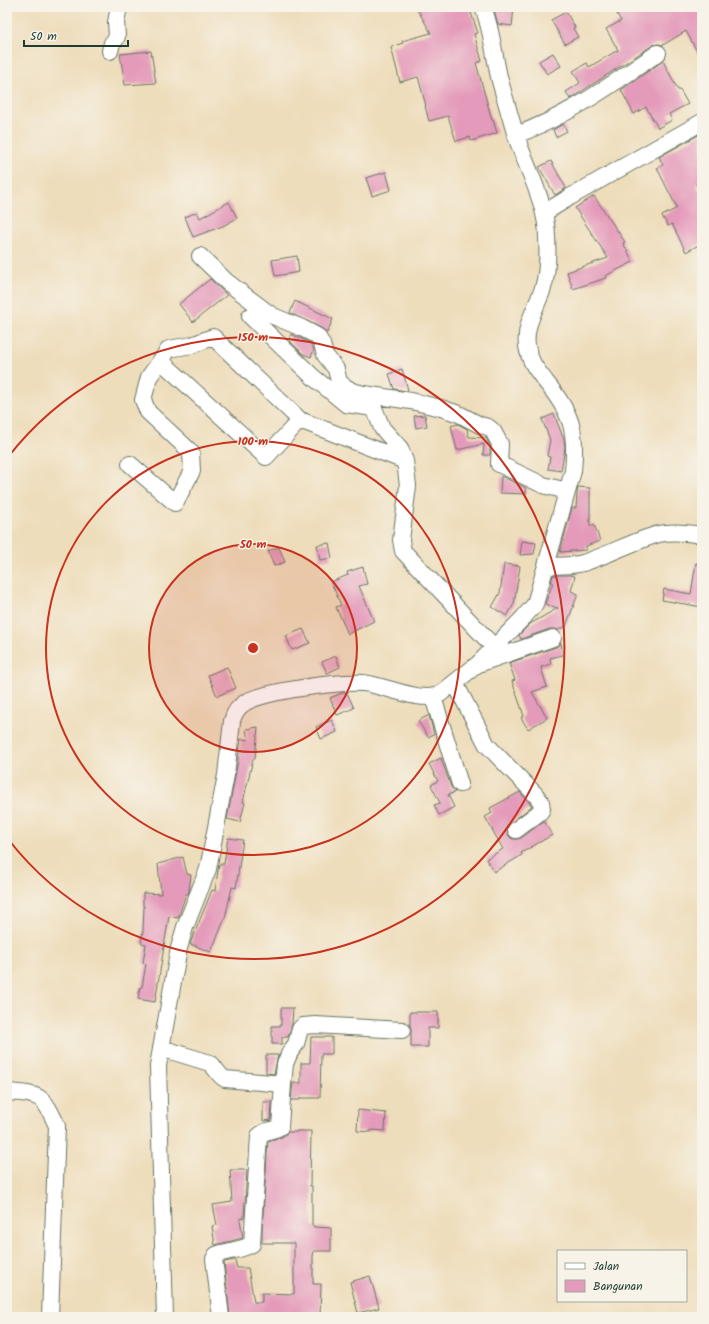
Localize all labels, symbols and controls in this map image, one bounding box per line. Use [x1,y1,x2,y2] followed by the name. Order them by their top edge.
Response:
[24,22,128,48] scale bar
[30,27,57,46] text: 50 m
[238,328,268,347] text: 150 m
[238,432,268,451] text: 100 m
[239,535,267,554] text: 50 m
[246,641,260,655] centre of rings
[557,1250,687,1302] legend
[593,1257,619,1276] text: Jalan
[593,1277,643,1296] text: Bangunan

